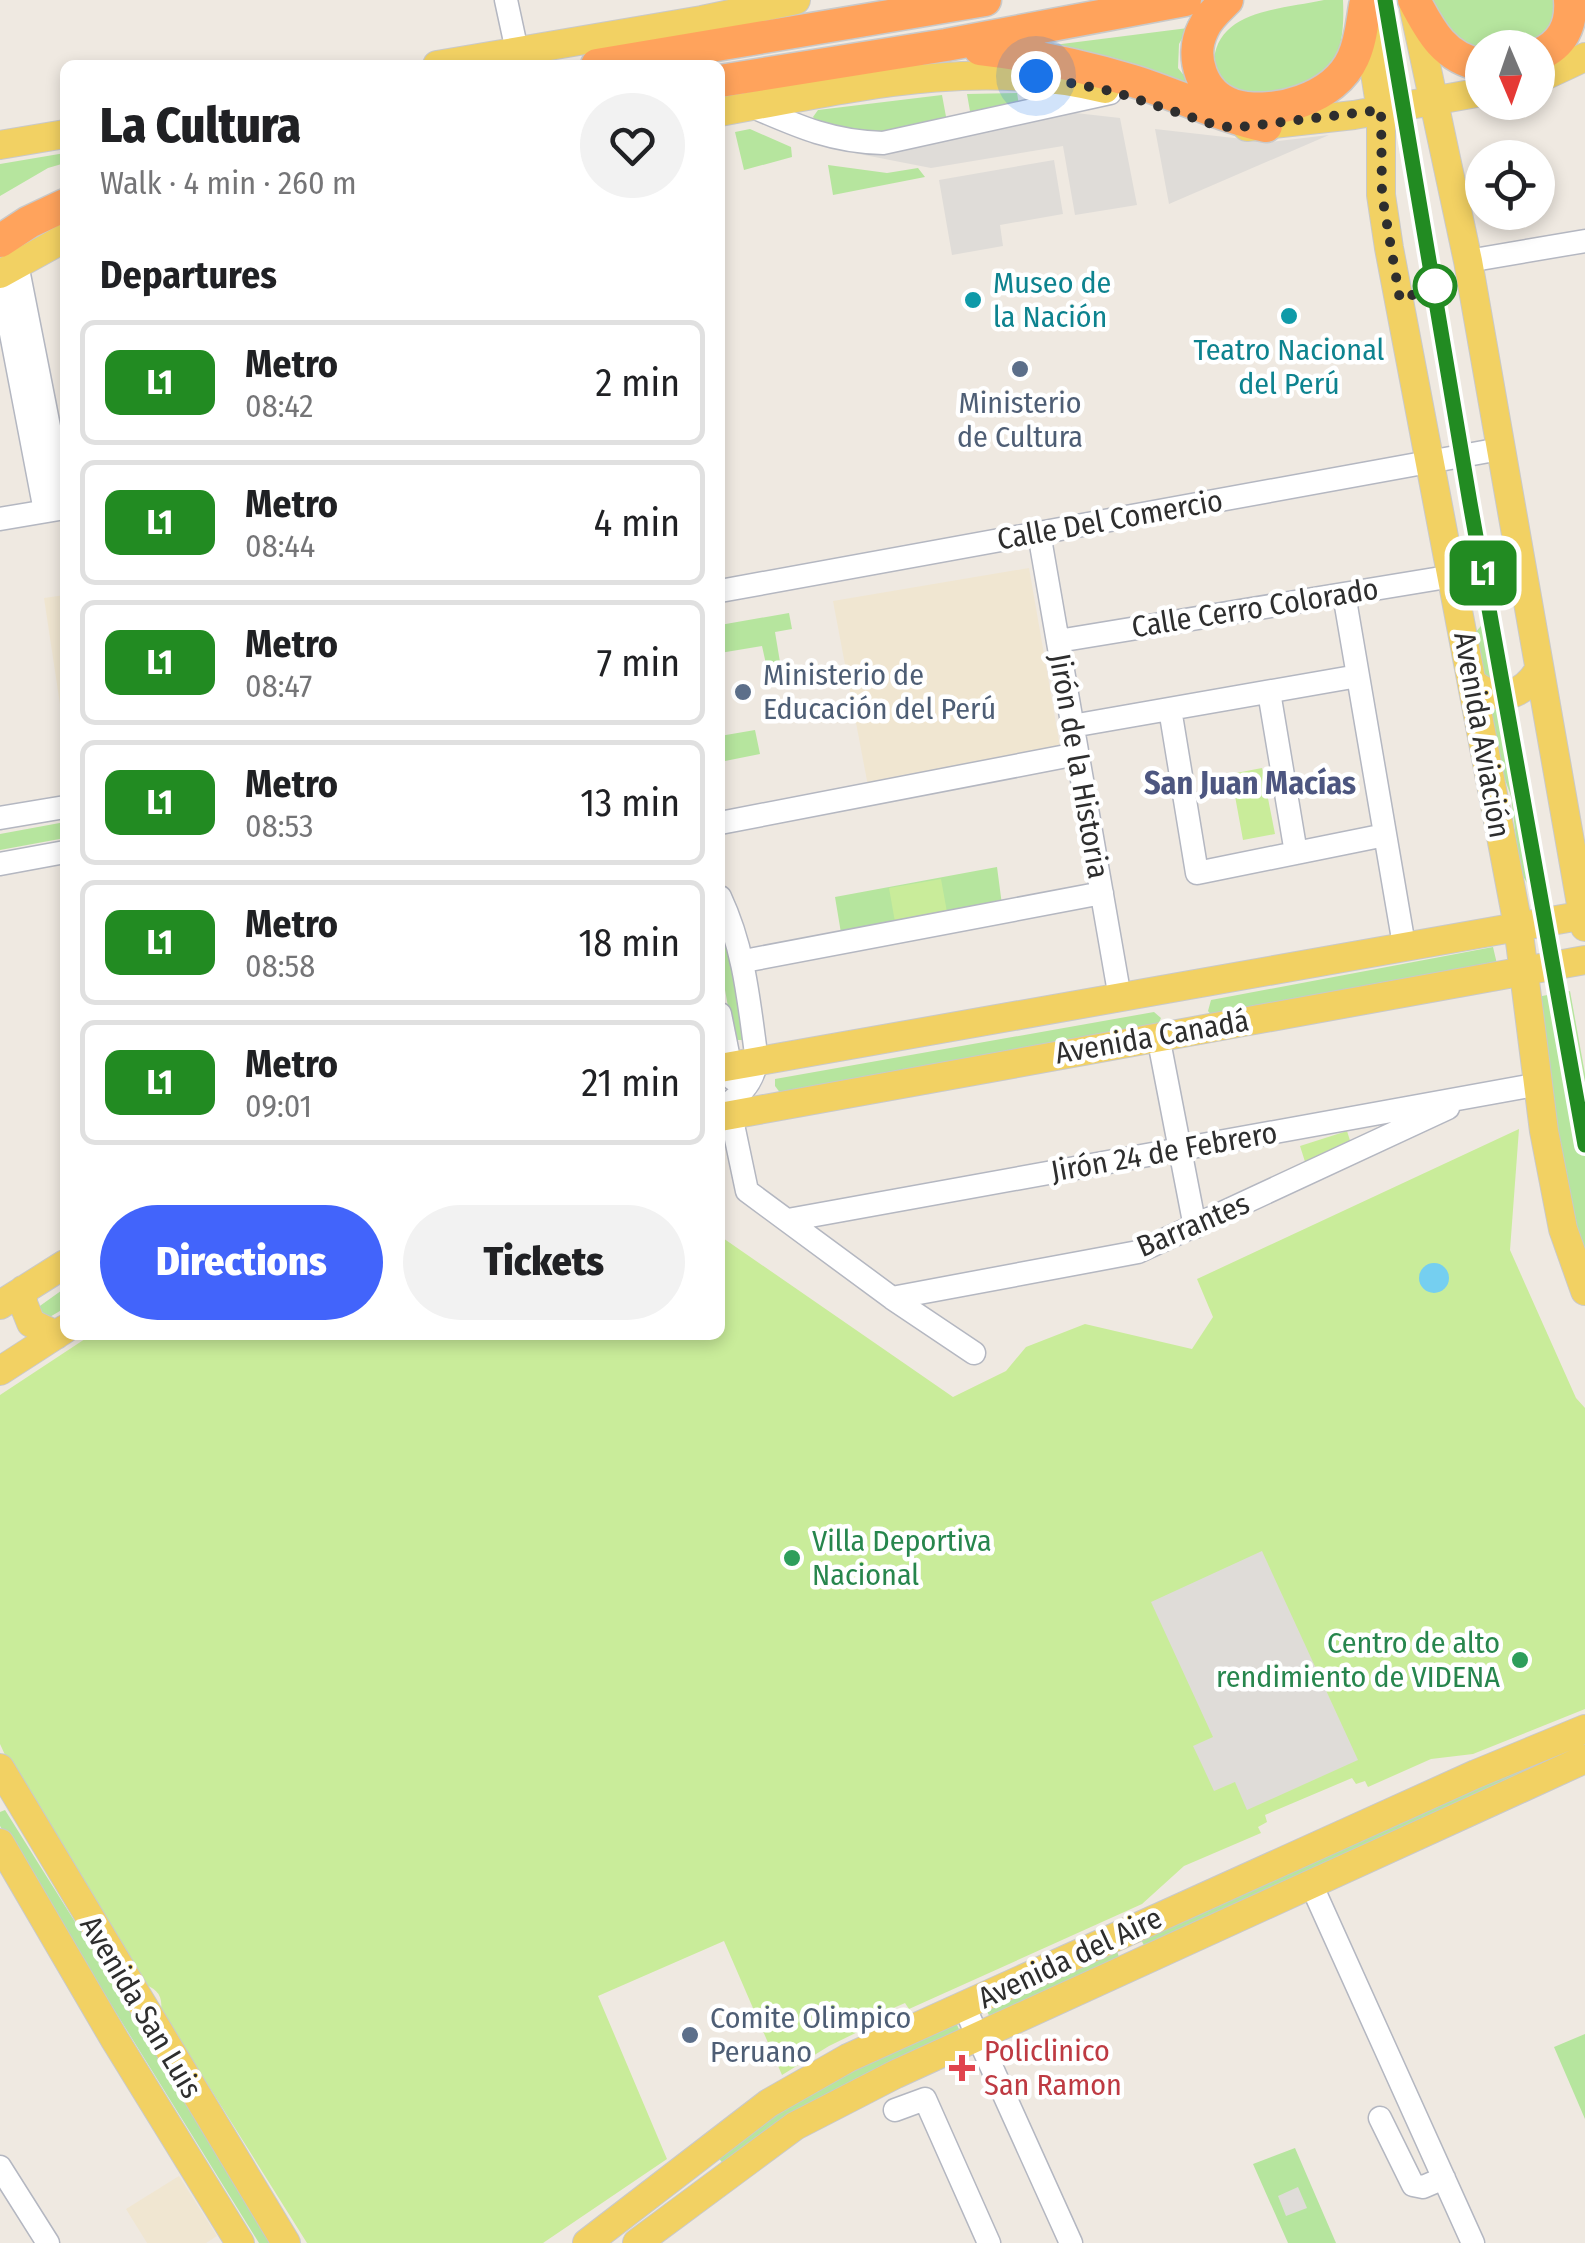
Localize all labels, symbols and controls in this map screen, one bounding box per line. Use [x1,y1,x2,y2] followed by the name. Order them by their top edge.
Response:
[1465,30,1555,120] north arrow
[1465,30,1555,230] map controls
[1011,51,1061,101] your location
[580,93,685,198] button: heart
[100,97,301,155] text: La Cultura
[1465,140,1555,230] button: locate
[100,164,357,202] text: Walk · 4 min · 260 m
[100,252,277,298] text: Departures
[993,265,1111,335] place label: Museo de la Nación
[1414,265,1456,307] unlabelled marker
[962,289,984,311] marker: Museo de la Nación
[1278,305,1300,327] marker: Teatro Nacional del Perú
[1194,332,1385,402] place label: Teatro Nacional del Perú
[245,341,338,387] text: Metro
[1009,358,1031,380] marker: Ministerio de Cultura
[595,360,680,406] text: 2 min
[147,361,173,403] text: L1
[957,385,1083,455] place label: Ministerio de Cultura
[245,387,313,425] text: 08:42
[245,481,338,527] text: Metro
[994,482,1226,558] street label: Calle Del Comercio
[594,500,680,546] text: 4 min
[147,501,173,543] text: L1
[245,527,315,565] text: 08:44
[1438,540,1528,606] line badge: L1
[1470,552,1496,594] text: L1
[1129,571,1381,645] street label: Calle Cerro Colorado
[245,621,338,667] text: Metro
[1446,629,1518,841] street label: Avenida Aviación
[597,640,680,686] text: 7 min
[147,641,173,683] text: L1
[1041,651,1117,881] street label: Jirón de la Historia
[763,657,996,727] place label: Ministerio de Educación del Perú
[245,667,312,705] text: 08:47
[732,681,754,703] marker: Ministerio de Educación del Perú
[245,761,338,807] text: Metro
[1144,764,1356,802] district label: San Juan Macías
[580,780,680,826] text: 13 min
[147,781,173,823] text: L1
[245,807,313,845] text: 08:53
[245,901,338,947] text: Metro
[578,920,680,966] text: 18 min
[147,921,173,963] text: L1
[245,947,315,985] text: 08:58
[1052,1002,1252,1072] street label: Avenida Canadá
[245,1041,338,1087] text: Metro
[582,1060,680,1106] text: 21 min
[147,1061,173,1103] text: L1
[245,1087,312,1125] text: 09:01
[1048,1114,1280,1190] street label: Jirón 24 de Febrero
[1131,1185,1255,1265] street label: Barrantes
[100,1205,383,1320] button: Directions
[403,1205,685,1320] button: Tickets
[812,1523,992,1593] place label: Villa Deportiva Nacional
[781,1547,803,1569] marker: Villa Deportiva Nacional
[1216,1625,1500,1695] place label: Centro de alto rendimiento de VIDENA
[1509,1649,1531,1671] marker: Centro de alto rendimiento de VIDENA
[972,1900,1168,2016] street label: Avenida del Aire
[72,1909,210,2105] street label: Avenida San Luis
[710,2000,911,2070] place label: Comite Olimpico Peruano
[679,2024,701,2046] marker: Comite Olimpico Peruano
[984,2033,1122,2103] place label: Policlinico San Ramon
[949,2055,975,2081] marker: Policlinico San Ramon

